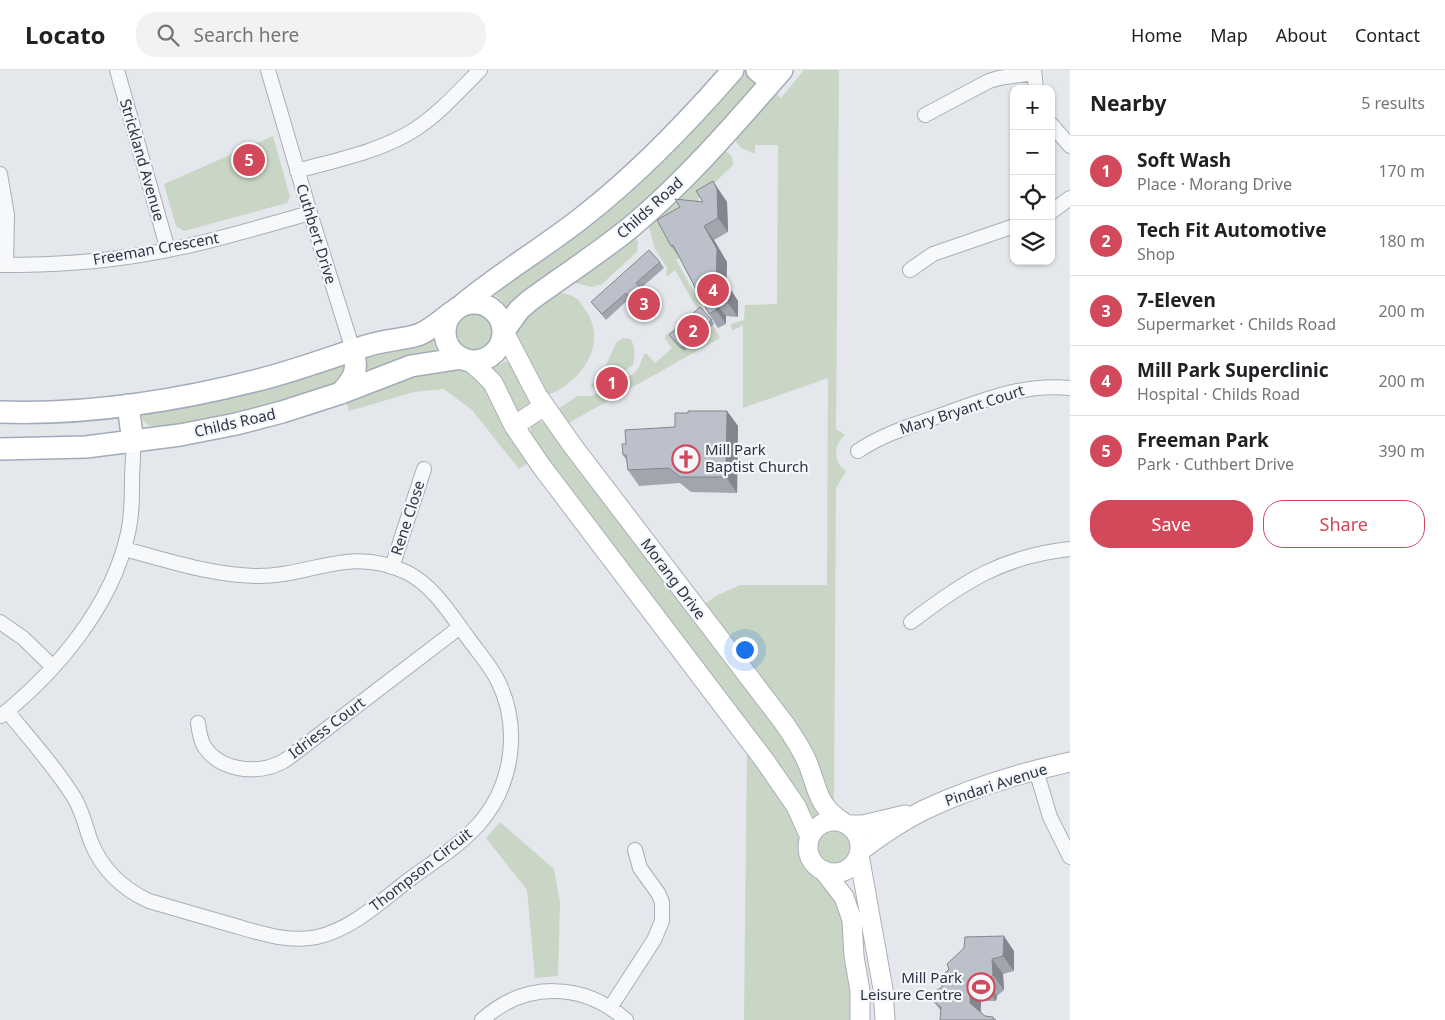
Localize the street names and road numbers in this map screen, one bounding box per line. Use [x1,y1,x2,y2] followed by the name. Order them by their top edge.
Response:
[116,96,170,223] street label: Strickland Avenue
[612,172,687,242] street label: Childs Road
[292,181,342,286] street label: Cuthbert Drive
[91,227,221,269] street label: Freeman Crescent
[897,379,1027,439] street label: Mary Bryant Court
[192,403,277,441] street label: Childs Road
[386,478,429,558] street label: Rene Close
[637,534,711,623] street label: Morang Drive
[284,692,369,762] street label: Idriess Court
[942,758,1049,810] street label: Pindari Avenue
[365,823,476,915] street label: Thompson Circuit

